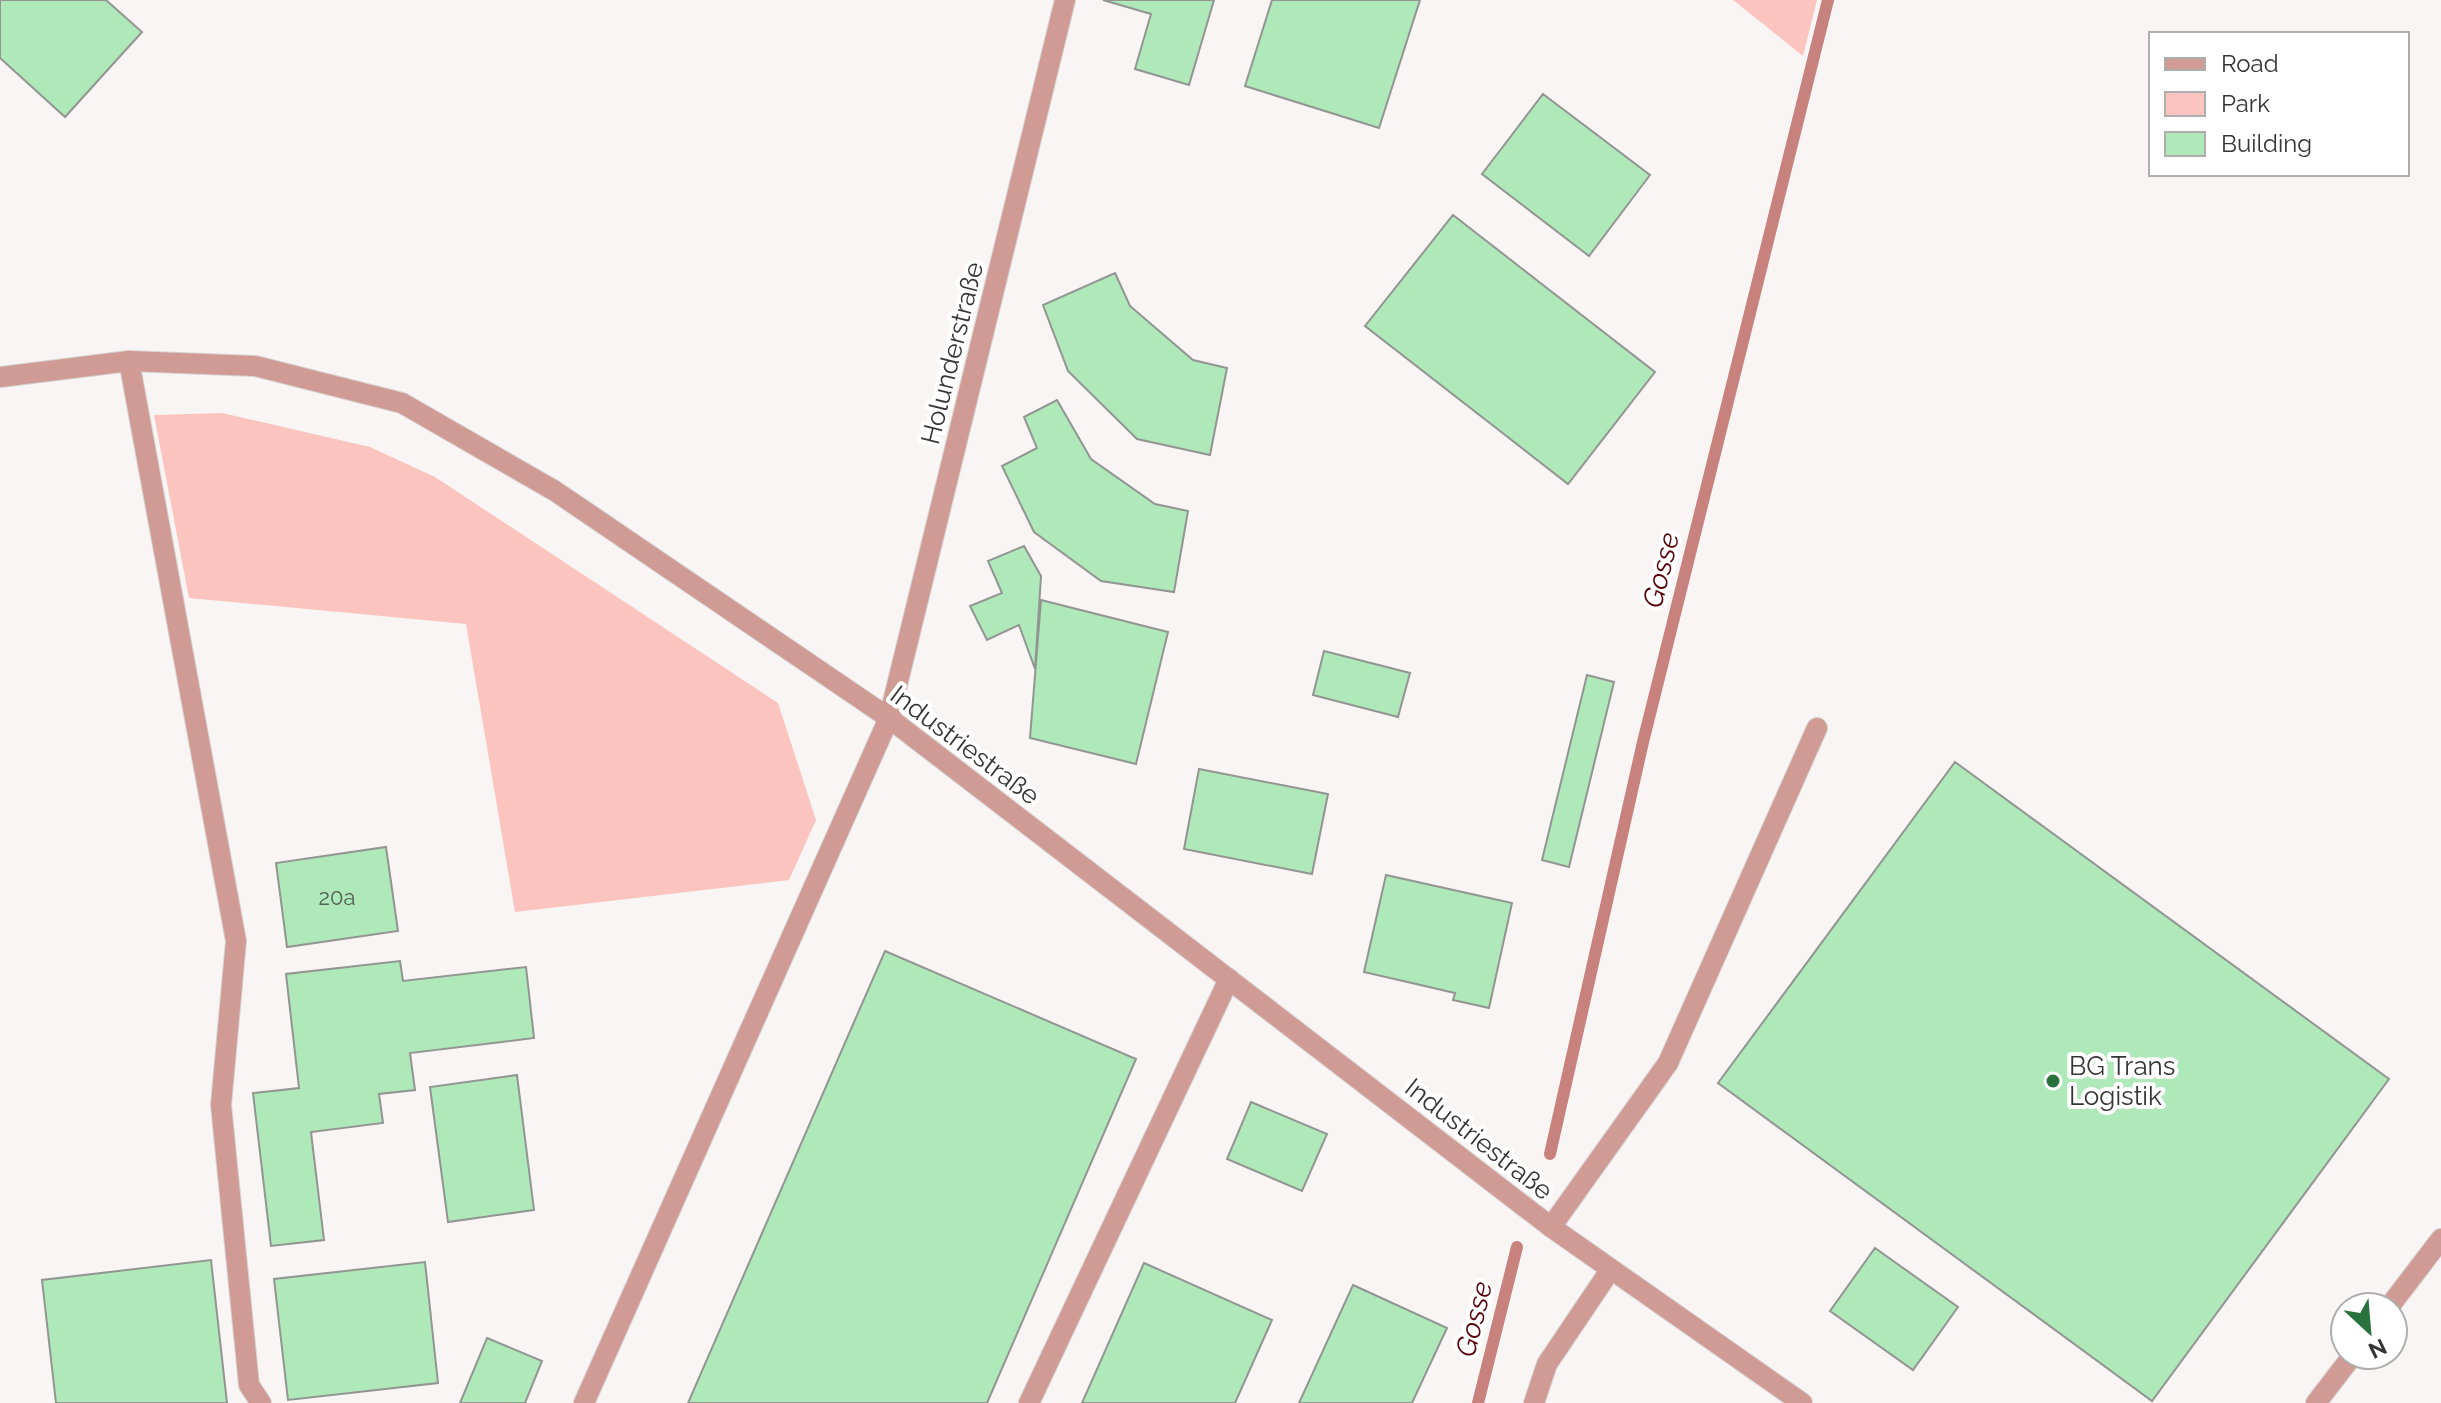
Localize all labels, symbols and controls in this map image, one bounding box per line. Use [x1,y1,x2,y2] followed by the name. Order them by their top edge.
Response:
[2149,32,2409,176] legend
[2221,49,2279,78] text: Road
[2221,89,2270,118] text: Park
[2221,129,2312,158] text: Building
[915,259,989,447] street label: Holunderstraße
[1636,529,1686,611] water label: Gosse
[885,679,1045,811] street label: Industriestraße
[319,884,355,910] house number: 20a
[2069,1051,2175,1111] place label: BG Trans Logistik
[1399,1072,1559,1206] street label: Industriestraße
[2044,1072,2062,1090] marker: BG Trans Logistik
[1449,1278,1499,1360] water label: Gosse
[2329,1291,2409,1371] north arrow
[2365,1334,2391,1364] text: N

